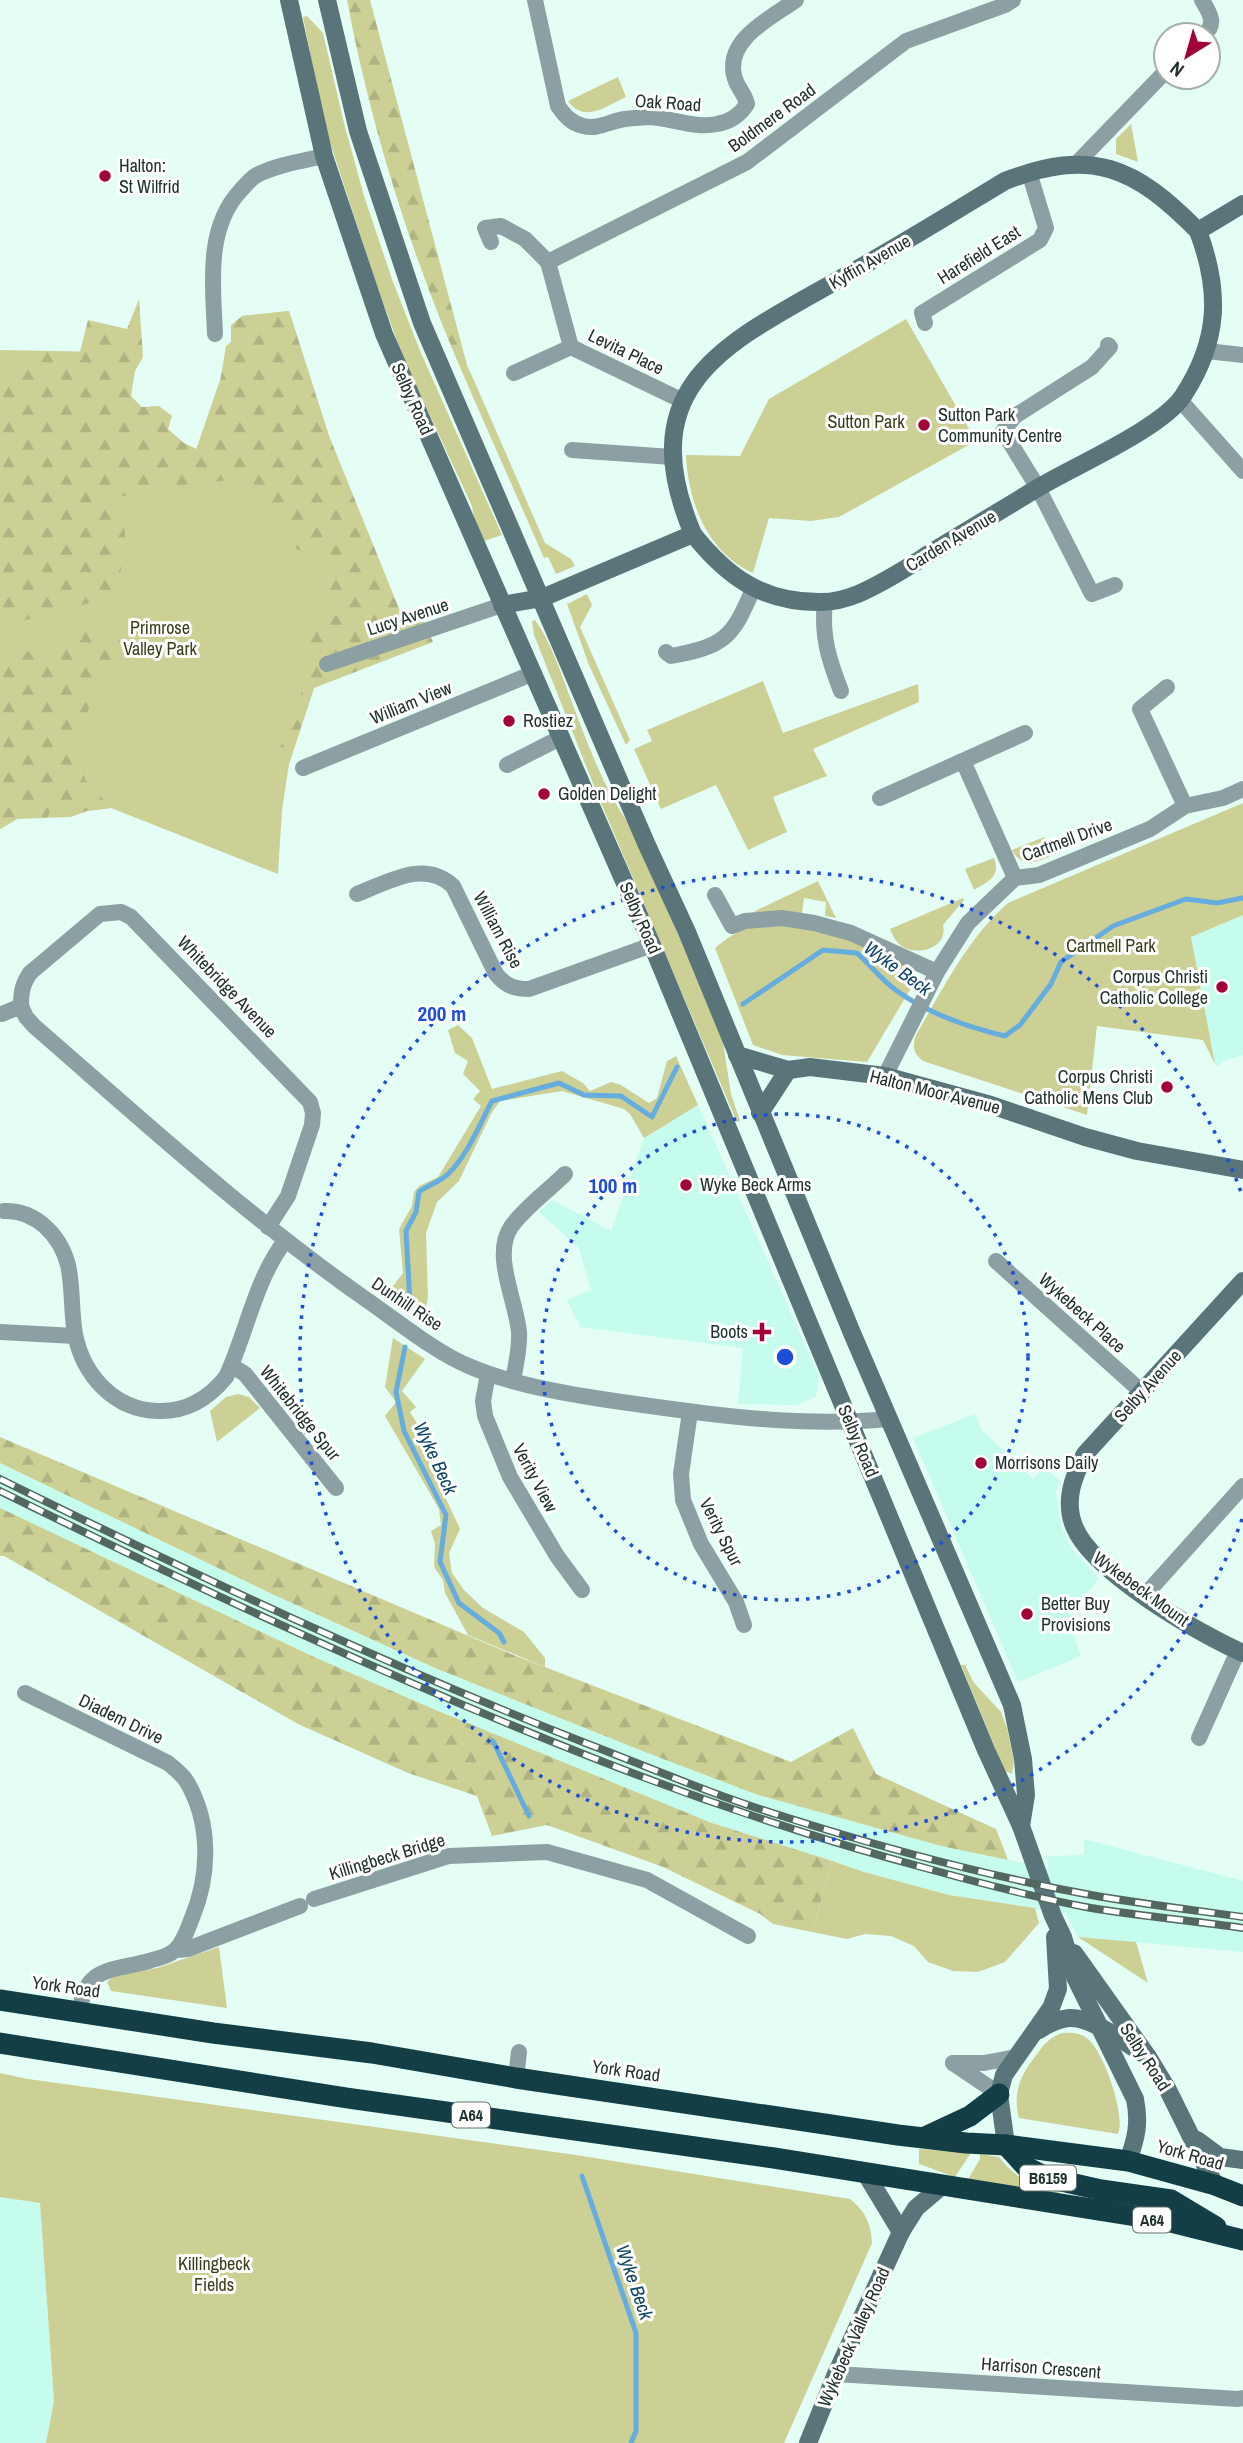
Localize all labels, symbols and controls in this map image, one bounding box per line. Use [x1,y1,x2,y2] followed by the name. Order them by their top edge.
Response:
[1152,21,1222,91] north arrow
[1164,56,1189,83] text: N
[723,77,821,158] street label: Boldmere Road
[634,88,702,117] street label: Oak Road
[119,153,180,199] place label: Halton: St Wilfrid
[97,168,113,184] marker: Halton: St Wilfrid
[932,219,1025,290] street label: Harefield East
[824,228,915,295] street label: Kyffin Avenue
[584,323,668,381] street label: Levita Place
[386,359,439,439] street label: Selby Road
[938,402,1062,448] place label: Sutton Park Community Centre
[827,409,905,434] park label: Sutton Park
[916,417,932,433] marker: Sutton Park Community Centre
[901,504,1001,577] street label: Carden Avenue
[364,592,452,641] street label: Lucy Avenue
[123,615,197,661] park label: Primrose Valley Park
[366,675,456,730] street label: William View
[523,708,573,733] place label: Rostiez
[501,713,517,729] marker: Rostiez
[558,781,656,806] place label: Golden Delight
[536,786,552,802] marker: Golden Delight
[1018,812,1115,867] street label: Cartmell Drive
[614,878,667,958] street label: Selby Road
[468,887,529,973] street label: William Rise
[172,930,283,1043] street label: Whitebridge Avenue
[1066,933,1156,958] park label: Cartmell Park
[859,935,938,1002] water label: Wyke Beck
[1100,964,1208,1010] place label: Corpus Christi Catholic College
[1214,979,1230,995] marker: Corpus Christi Catholic College
[418,999,466,1028] text: 200 m
[867,1063,1003,1120] street label: Halton Moor Avenue
[1024,1064,1153,1110] place label: Corpus Christi Catholic Mens Club
[1159,1079,1175,1095] marker: Corpus Christi Catholic Mens Club
[589,1171,637,1200] text: 100 m
[700,1172,811,1197] place label: Wyke Beck Arms
[678,1177,694,1193] marker: Wyke Beck Arms
[1033,1267,1131,1358] street label: Wykebeck Place
[367,1271,448,1336] street label: Dunhill Rise
[710,1319,748,1344] place label: Boots
[754,1324,770,1340] marker: Boots
[1108,1344,1187,1427] street label: Selby Avenue
[773,1345,797,1369] centre of rings
[254,1360,347,1466] street label: Whitebridge Spur
[832,1401,885,1481] street label: Selby Road
[408,1417,465,1500] water label: Wyke Beck
[507,1439,564,1517] street label: Verity View
[995,1450,1099,1475] place label: Morrisons Daily
[973,1455,989,1471] marker: Morrisons Daily
[694,1494,749,1570] street label: Verity Spur
[1088,1545,1194,1632] street label: Wykebeck Mount
[1041,1591,1111,1637] place label: Better Buy Provisions
[1019,1606,1035,1622] marker: Better Buy Provisions
[75,1687,168,1750] street label: Diadem Drive
[326,1827,448,1886] street label: Killingbeck Bridge
[30,1969,102,2004] street label: York Road
[1114,2018,1177,2096] street label: Selby Road
[590,2053,662,2088] street label: York Road
[452,2102,490,2128] road number: A64
[1154,2133,1227,2176] street label: York Road
[1020,2166,1076,2190] road number: B6159
[1133,2208,1171,2232] road number: A64
[610,2241,660,2324] water label: Wyke Beck
[178,2251,251,2297] park label: Killingbeck Fields
[812,2263,896,2411] street label: Wykebeck Valley Road
[980,2351,1102,2384] street label: Harrison Crescent

